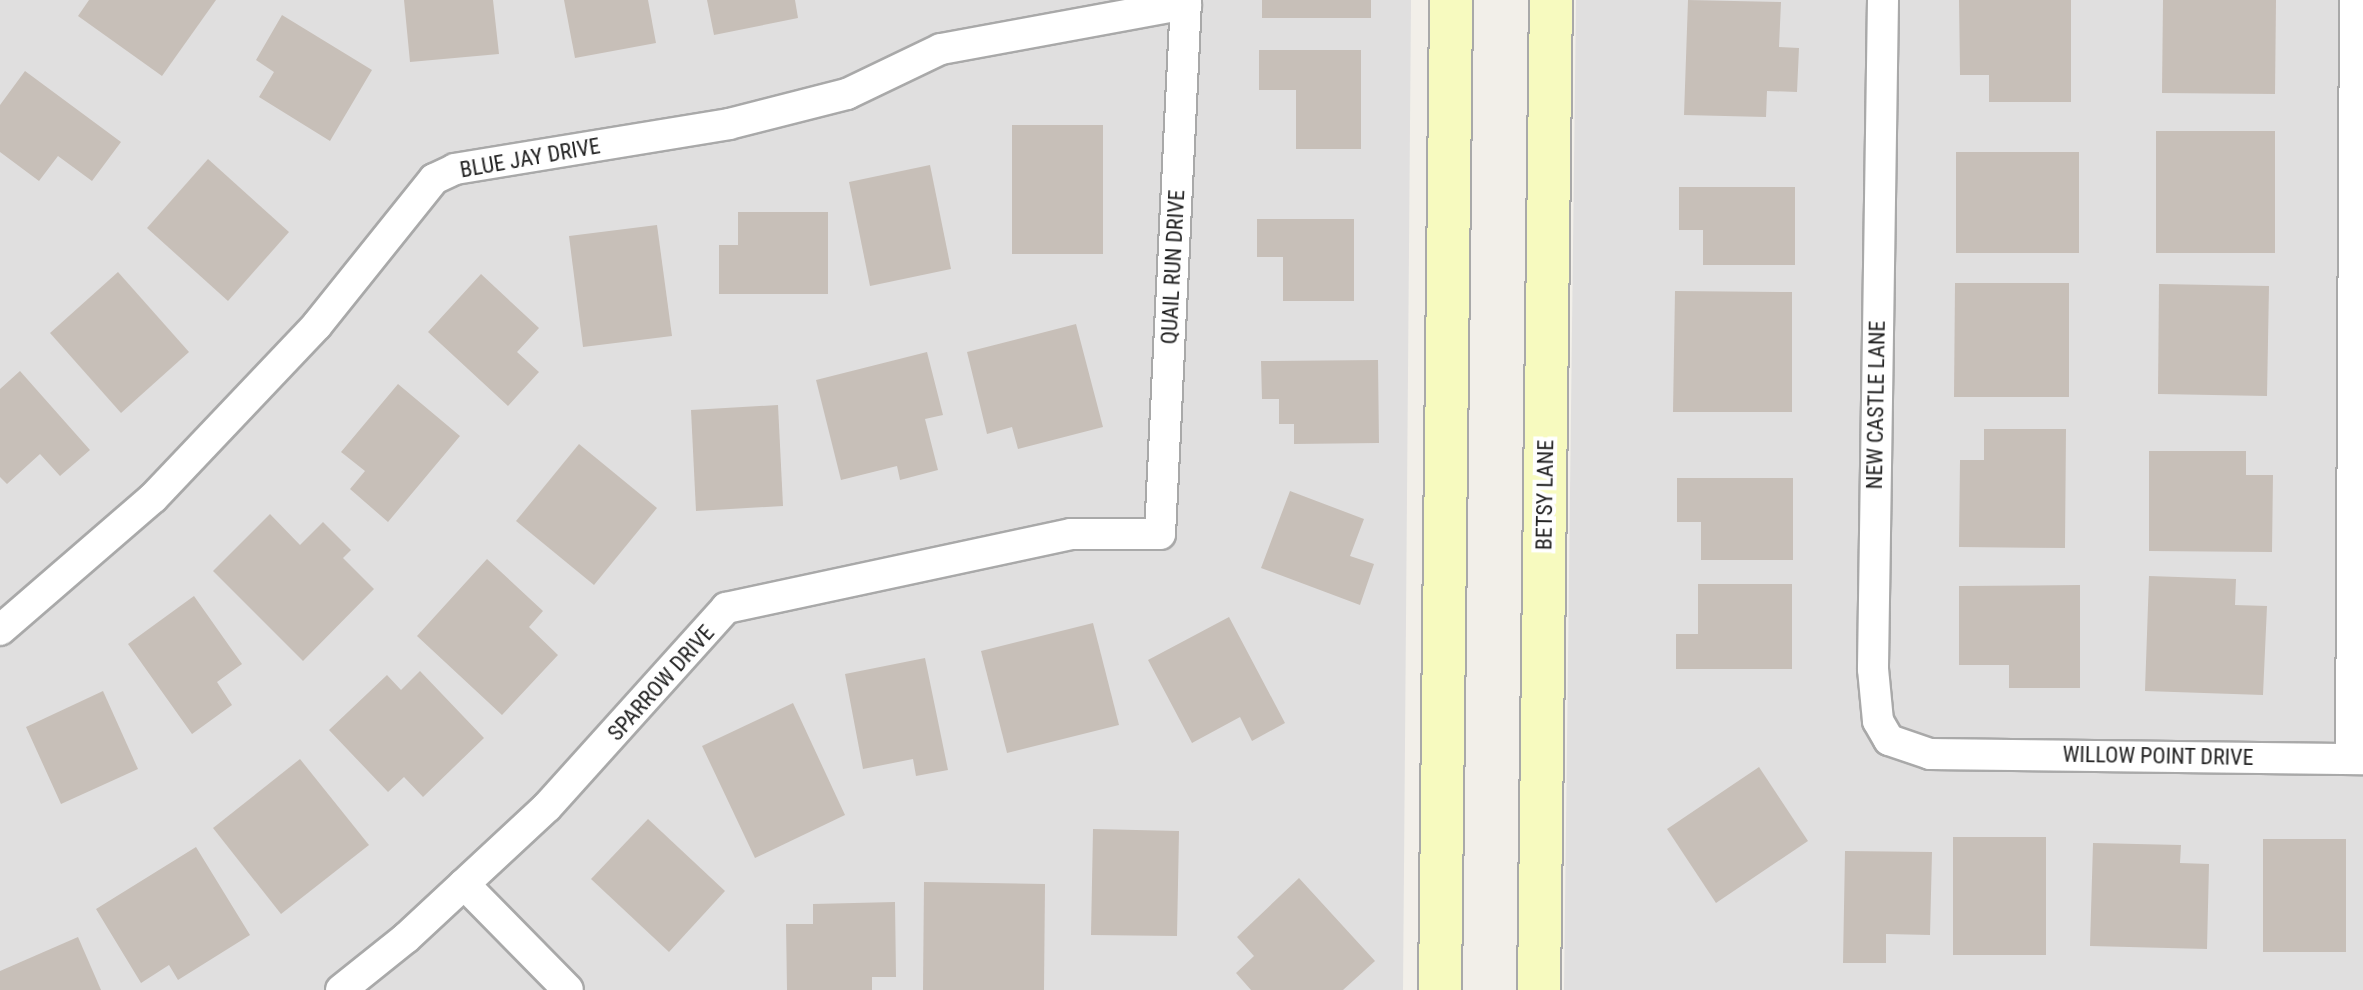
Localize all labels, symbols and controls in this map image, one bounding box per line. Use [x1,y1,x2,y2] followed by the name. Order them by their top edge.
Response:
[458,133,602,183] street label: BLUE JAY DRIVE
[1156,189,1190,345] street label: QUAIL RUN DRIVE
[1861,320,1891,490] street label: NEW CASTLE LANE
[1531,440,1559,550] street label: BETSY LANE
[602,620,720,746] street label: SPARROW DRIVE
[2062,741,2254,771] street label: WILLOW POINT DRIVE

